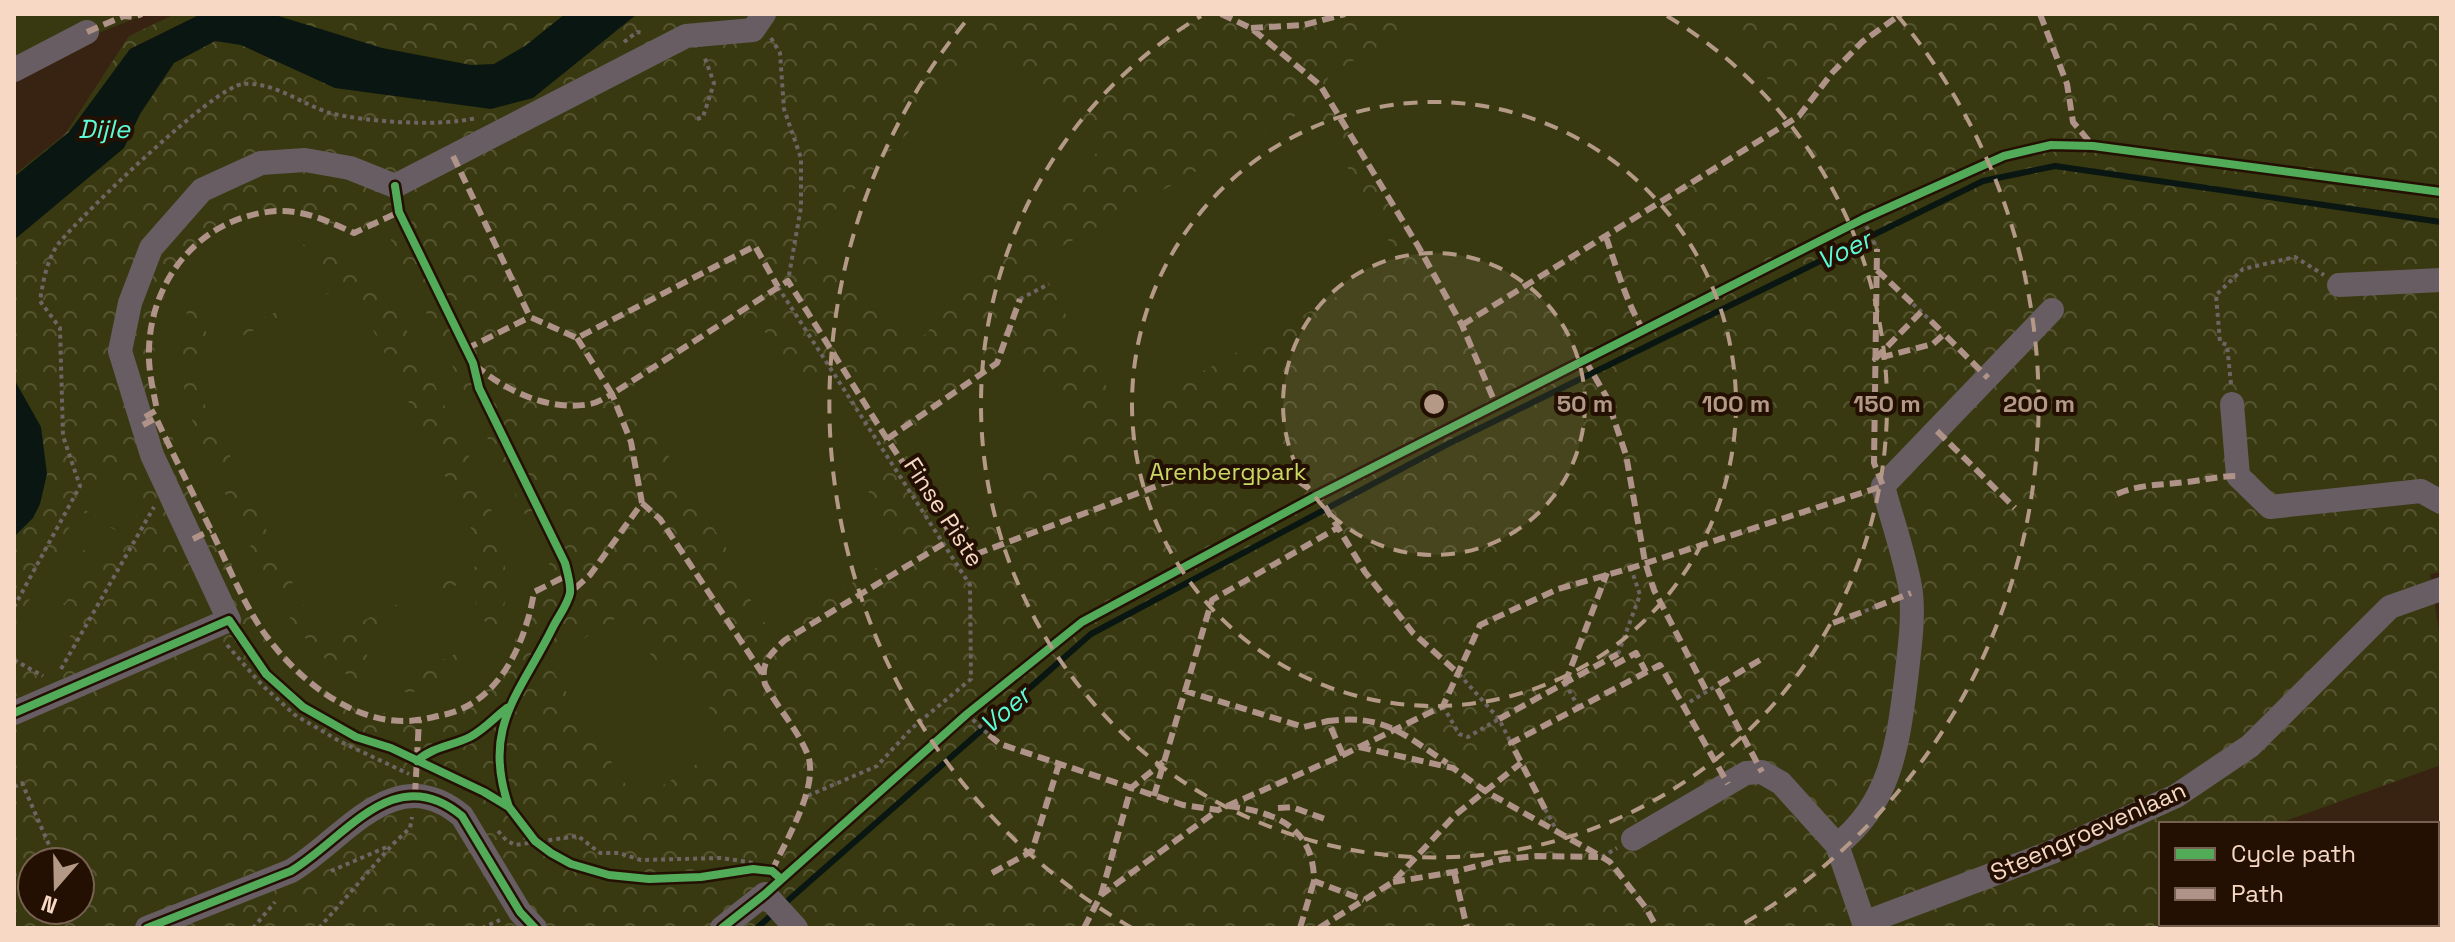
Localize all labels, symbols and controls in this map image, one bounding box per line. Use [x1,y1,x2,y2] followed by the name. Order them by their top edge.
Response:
[78,112,132,146] water label: Dijle
[1811,221,1880,278] water label: Voer
[1557,388,1613,419] text: 50 m
[1702,388,1770,419] text: 100 m
[1853,388,1921,419] text: 150 m
[2003,388,2075,419] text: 200 m
[1420,390,1448,418] centre of rings
[897,452,991,572] street label: Finse Piste
[1149,456,1307,487] park label: Arenbergpark
[973,677,1040,741] water label: Voer
[1986,774,2190,888] street label: Steengroevenlaan
[2159,822,2439,926] legend
[2231,838,2356,869] text: Cycle path
[16,846,96,926] north arrow
[2231,878,2284,909] text: Path
[37,889,61,920] text: N

